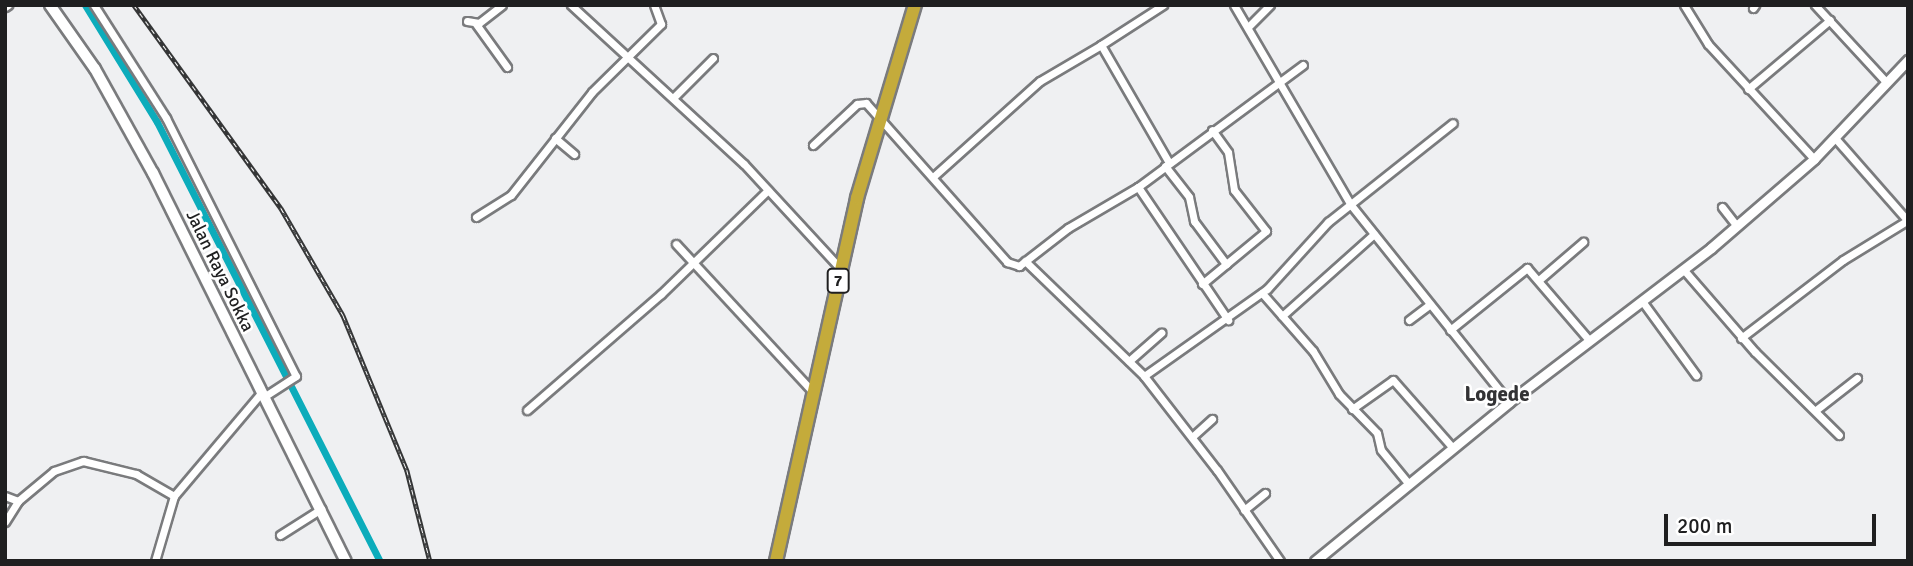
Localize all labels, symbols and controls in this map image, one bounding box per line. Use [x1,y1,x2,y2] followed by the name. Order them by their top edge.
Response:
[181,207,259,335] street label: Jalan Raya Sokka
[826,268,850,294] road number: 7
[1464,381,1530,407] district label: Logede
[1668,500,1880,544] scale bar
[1677,513,1732,539] text: 200 m

